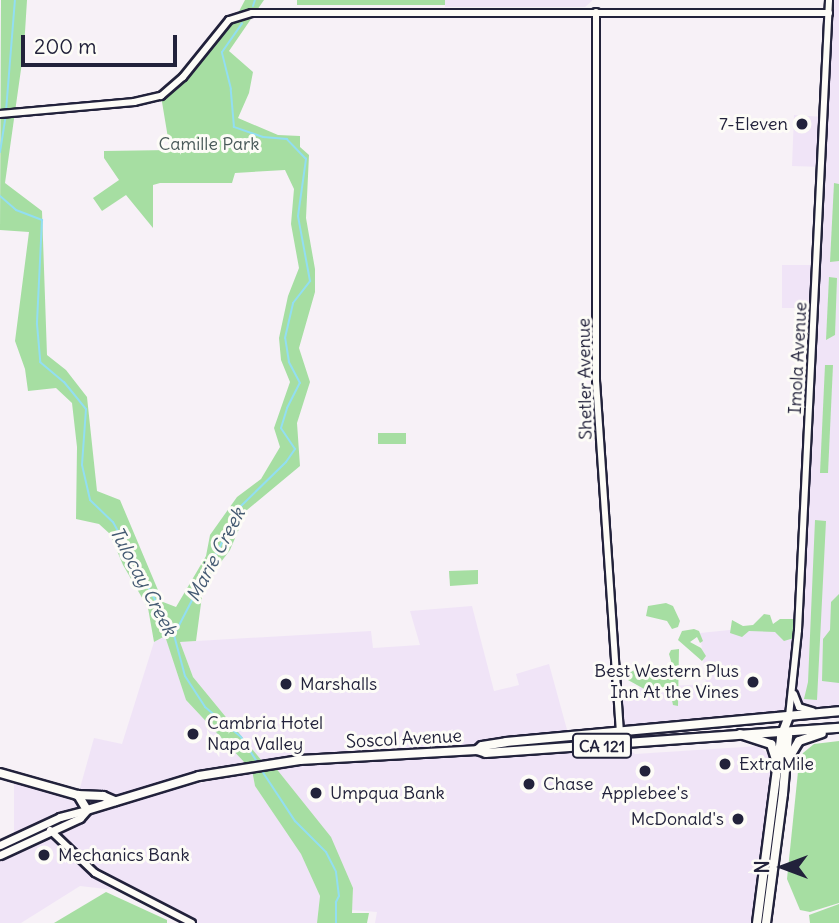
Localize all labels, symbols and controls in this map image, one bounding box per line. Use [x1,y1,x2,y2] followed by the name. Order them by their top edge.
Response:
[24,21,180,65] scale bar
[34,33,97,60] text: 200 m
[719,113,788,135] place label: 7-Eleven
[794,116,810,132] marker: 7-Eleven
[158,133,260,155] park label: Camille Park
[784,301,812,415] street label: Imola Avenue
[573,318,597,440] street label: Shetler Avenue
[182,504,250,606] water label: Marie Creek
[105,523,181,639] water label: Tulocay Creek
[594,661,739,704] place label: Best Western Plus Inn At the Vines
[300,673,377,695] place label: Marshalls
[745,674,761,690] marker: Best Western Plus Inn At the Vines
[278,676,294,692] marker: Marshalls
[207,713,323,756] place label: Cambria Hotel Napa Valley
[345,725,463,753] street label: Soscol Avenue
[185,726,201,742] marker: Cambria Hotel Napa Valley
[570,734,634,758] road number: CA 121
[739,753,814,775] place label: ExtraMile
[717,756,733,772] marker: ExtraMile
[637,763,653,779] marker: Applebee's
[543,773,593,795] place label: Chase
[521,776,537,792] marker: Chase
[330,782,445,804] place label: Umpqua Bank
[602,782,688,804] place label: Applebee's
[308,785,324,801] marker: Umpqua Bank
[631,808,724,830] place label: McDonald's
[730,811,746,827] marker: McDonald's
[748,832,818,902] north arrow
[58,844,190,866] place label: Mechanics Bank
[36,847,52,863] marker: Mechanics Bank
[750,860,774,874] text: N

